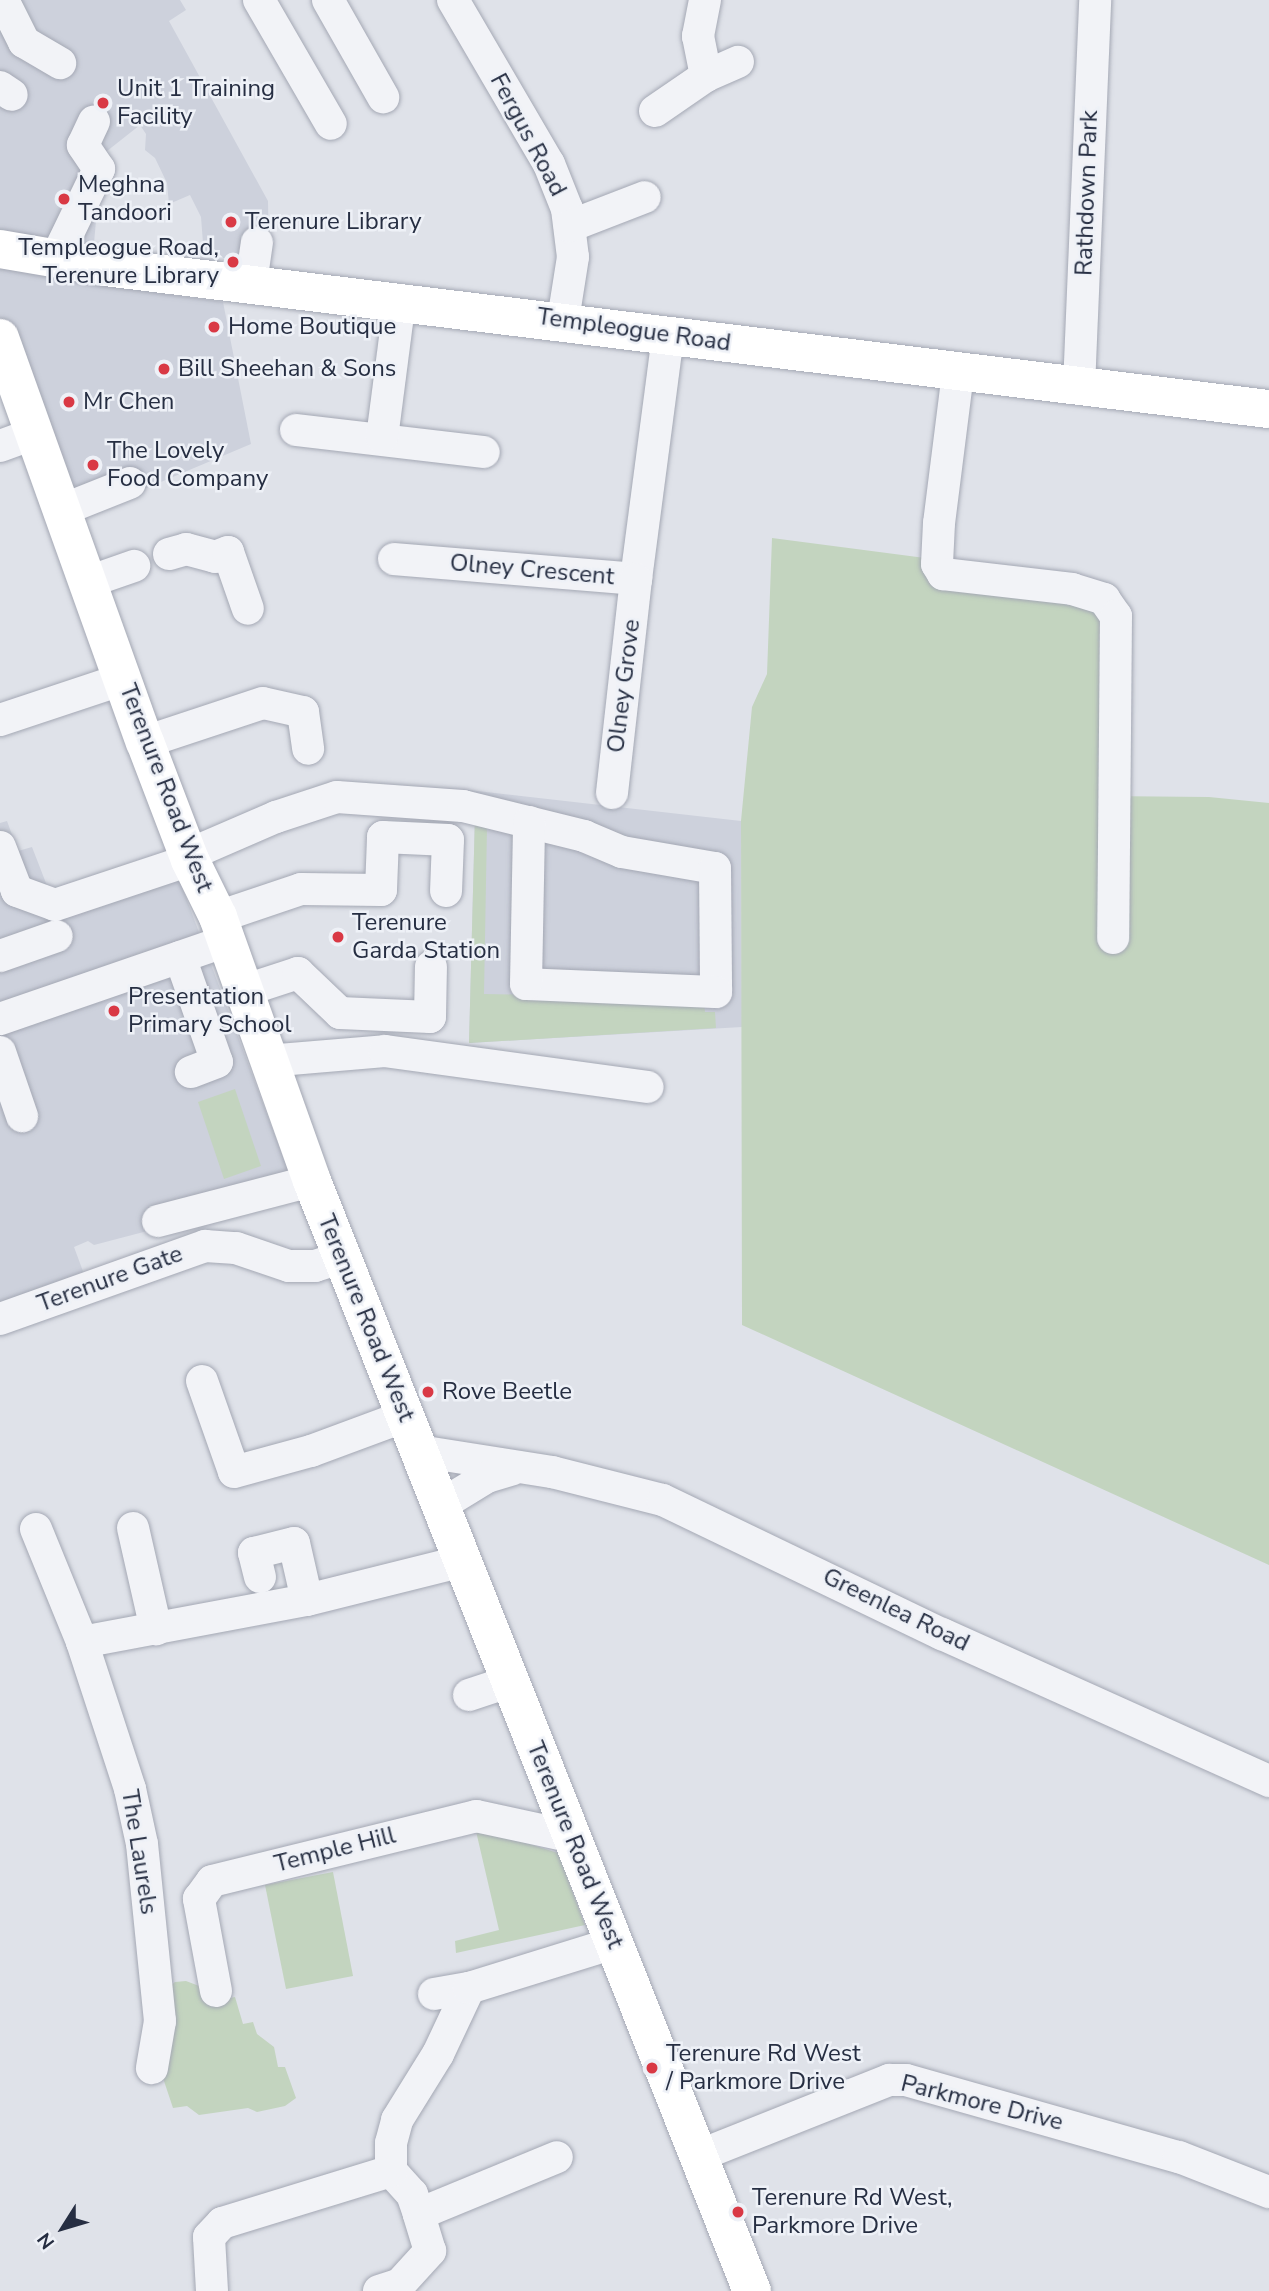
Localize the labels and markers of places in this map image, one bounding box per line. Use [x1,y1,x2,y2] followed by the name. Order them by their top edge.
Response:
[117,75,275,131] place label: Unit 1 Training Facility
[95,95,111,111] marker: Unit 1 Training Facility
[78,171,172,227] place label: Meghna Tandoori
[56,191,72,207] marker: Meghna Tandoori
[245,208,421,236] place label: Terenure Library
[223,214,239,230] marker: Terenure Library
[18,234,219,290] place label: Templeogue Road, Terenure Library
[225,254,241,270] marker: Templeogue Road, Terenure Library
[228,313,396,341] place label: Home Boutique
[206,319,222,335] marker: Home Boutique
[178,355,396,383] place label: Bill Sheehan & Sons
[156,361,172,377] marker: Bill Sheehan & Sons
[83,388,174,416] place label: Mr Chen
[61,394,77,410] marker: Mr Chen
[107,437,268,493] place label: The Lovely Food Company
[85,457,101,473] marker: The Lovely Food Company
[352,909,500,965] place label: Terenure Garda Station
[330,929,346,945] marker: Terenure Garda Station
[128,983,291,1039] place label: Presentation Primary School
[106,1003,122,1019] marker: Presentation Primary School
[442,1378,572,1406] place label: Rove Beetle
[420,1384,436,1400] marker: Rove Beetle
[666,2040,861,2096] place label: Terenure Rd West / Parkmore Drive
[644,2060,660,2076] marker: Terenure Rd West / Parkmore Drive
[752,2184,952,2240] place label: Terenure Rd West, Parkmore Drive
[730,2204,746,2220] marker: Terenure Rd West, Parkmore Drive

